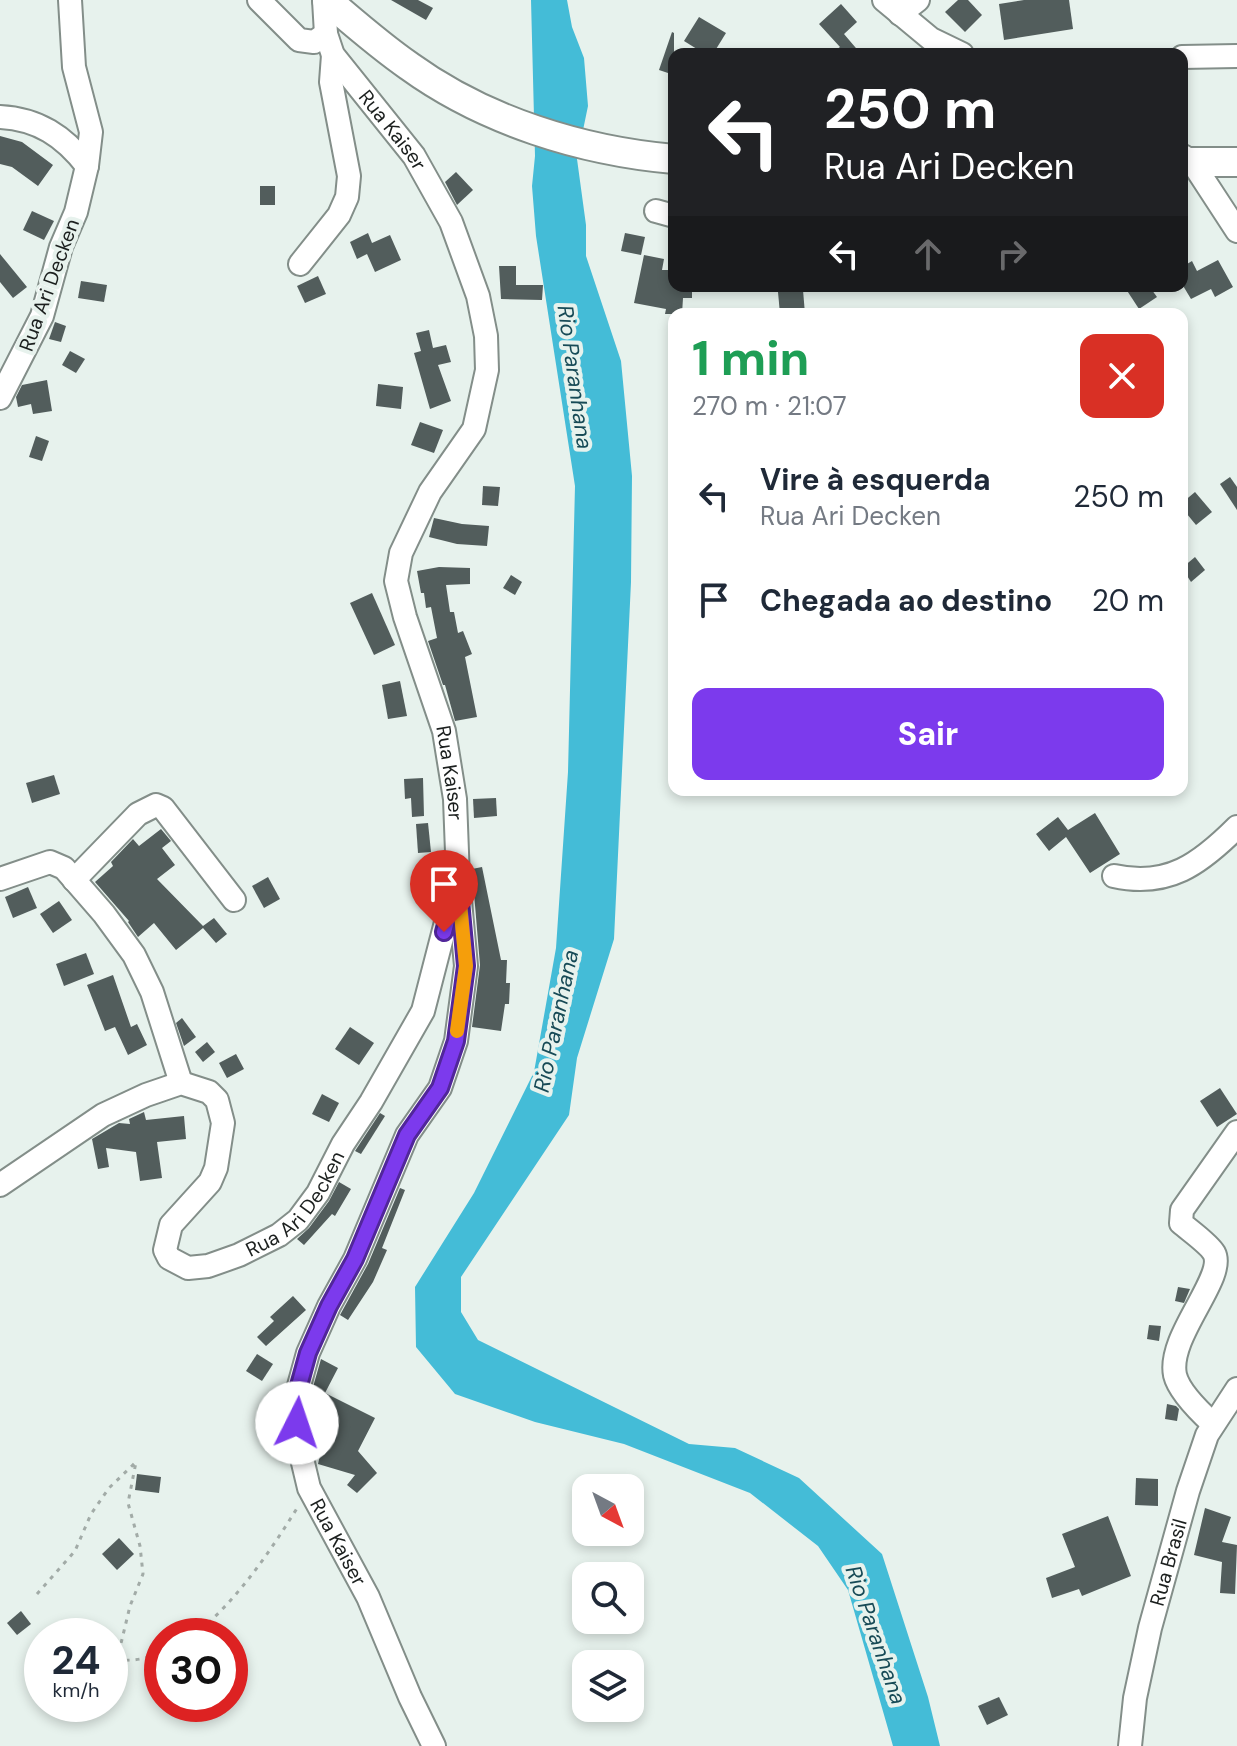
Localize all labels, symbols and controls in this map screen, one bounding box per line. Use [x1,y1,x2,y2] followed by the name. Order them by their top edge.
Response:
[824,72,996,145] text: 250 m
[692,80,796,184] icon: left
[353,84,432,175] street label: Rua Kaiser
[824,143,1074,190] text: Rua Ari Decken
[13,215,85,355] street label: Rua Ari Decken
[822,232,866,276] icon: left
[906,232,950,276] icon: ahead
[990,232,1034,276] icon: right
[551,303,599,451] water label: Rio Paranhana
[692,327,809,390] text: 1 min
[1080,334,1164,418] button: close
[692,389,847,423] text: 270 m · 21:07
[760,460,991,499] text: Vire à esquerda
[692,474,736,518] icon: left
[1073,477,1164,516] text: 250 m
[760,499,941,533] text: Rua Ari Decken
[692,578,736,622] icon: arrive
[760,581,1052,620] text: Chegada ao destino
[1092,581,1164,620] text: 20 m
[692,688,1164,780] button: Sair
[430,724,469,821] street label: Rua Kaiser
[410,850,478,932] pin
[422,862,466,906] icon: arrive
[527,947,585,1095] water label: Rio Paranhana
[241,1146,350,1263] street label: Rua Ari Decken
[255,1381,339,1465] position arrow
[572,1474,644,1546] north arrow
[572,1474,644,1722] map controls
[304,1494,372,1590] street label: Rua Kaiser
[1144,1516,1193,1609] street label: Rua Brasil
[572,1562,644,1634] button: search
[839,1562,913,1708] water label: Rio Paranhana
[144,1618,248,1722] speed limit sign: 30
[52,1634,100,1686] text: 24
[572,1650,644,1722] button: layers
[52,1677,100,1703] text: km/h

